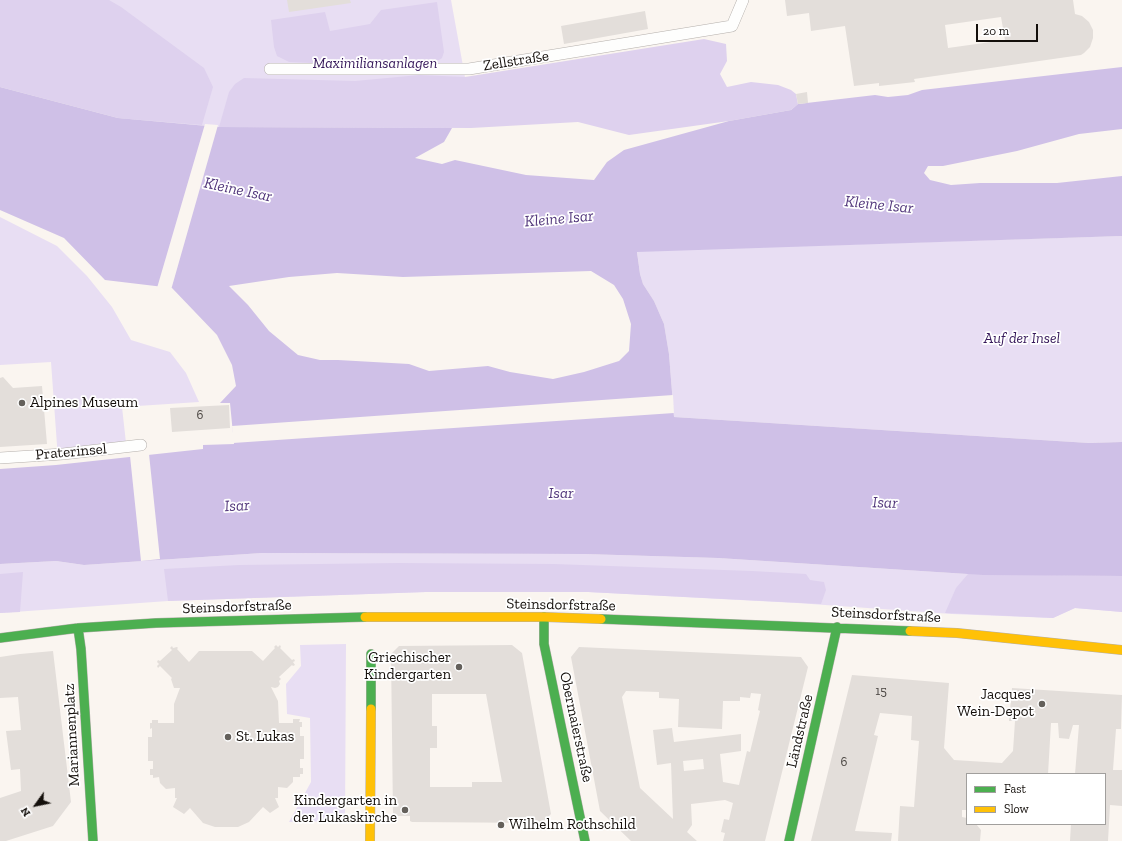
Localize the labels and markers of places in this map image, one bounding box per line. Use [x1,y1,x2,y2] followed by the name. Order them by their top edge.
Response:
[30,394,138,412] place label: Alpines Museum
[17,398,27,408] marker: Alpines Museum
[364,649,451,684] place label: Griechischer Kindergarten
[454,662,464,672] marker: Griechischer Kindergarten
[957,686,1034,721] place label: Jacques' Wein-Depot
[1037,699,1047,709] marker: Jacques' Wein-Depot
[236,728,294,746] place label: St. Lukas
[223,732,233,742] marker: St. Lukas
[293,792,397,827] place label: Kindergarten in der Lukaskirche
[400,805,410,815] marker: Kindergarten in der Lukaskirche
[509,816,636,834] place label: Wilhelm Rothschild
[496,820,506,830] marker: Wilhelm Rothschild

